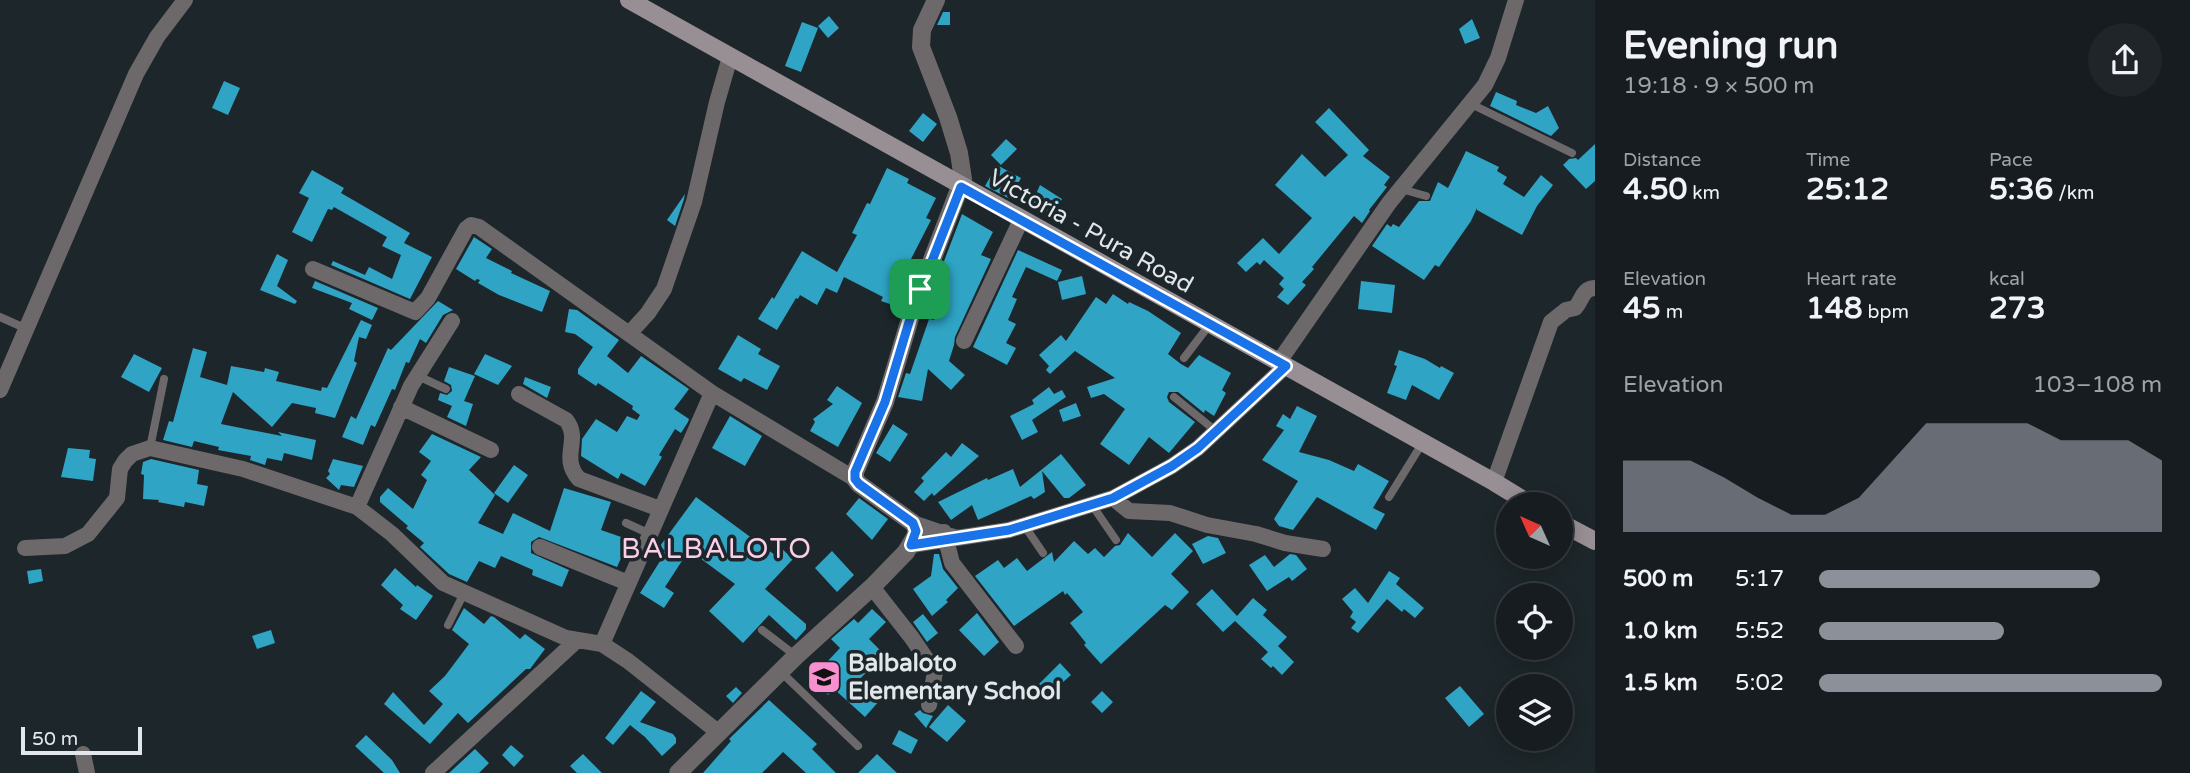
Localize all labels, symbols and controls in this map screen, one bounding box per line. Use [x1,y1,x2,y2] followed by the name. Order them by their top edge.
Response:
[1623,23,1838,69] text: Evening run
[2088,23,2162,97] button: share
[1623,72,1814,100] text: 19:18 · 9 × 500 m
[1623,149,1701,171] text: Distance
[1806,149,1850,171] text: Time
[1989,149,2033,171] text: Pace
[983,163,1198,300] street label: Victoria - Pura Road
[1623,171,1687,208] text: 4.50
[1806,171,1889,208] text: 25:12
[1989,171,2053,208] text: 5:36
[1687,182,1720,204] text: km
[2053,182,2094,204] text: /km
[890,259,950,319] pin
[1623,268,1706,290] text: Elevation
[1806,268,1897,290] text: Heart rate
[1989,268,2025,290] text: kcal
[901,270,939,308] icon: arrive
[1623,290,1661,327] text: 45
[1806,290,1863,327] text: 148
[1989,290,2046,327] text: 273
[1661,301,1683,323] text: m
[1863,301,1909,323] text: bpm
[1623,371,1724,399] text: Elevation
[2033,371,2162,399] text: 103–108 m
[1496,492,1573,569] north arrow
[1496,492,1573,751] map controls
[621,532,813,566] district label: BALBALOTO
[1623,565,1693,593] text: 500 m
[1735,565,1784,593] text: 5:17
[1496,583,1573,660] button: locate
[1623,617,1698,645] text: 1.0 km
[1735,617,1784,645] text: 5:52
[848,649,1061,706] place label: Balbaloto Elementary School
[805,658,843,696] school or university icon: Balbaloto Elementary School
[1623,669,1698,697] text: 1.5 km
[1735,669,1784,697] text: 5:02
[1496,674,1573,751] button: layers
[21,724,142,756] scale bar
[32,728,78,750] text: 50 m

